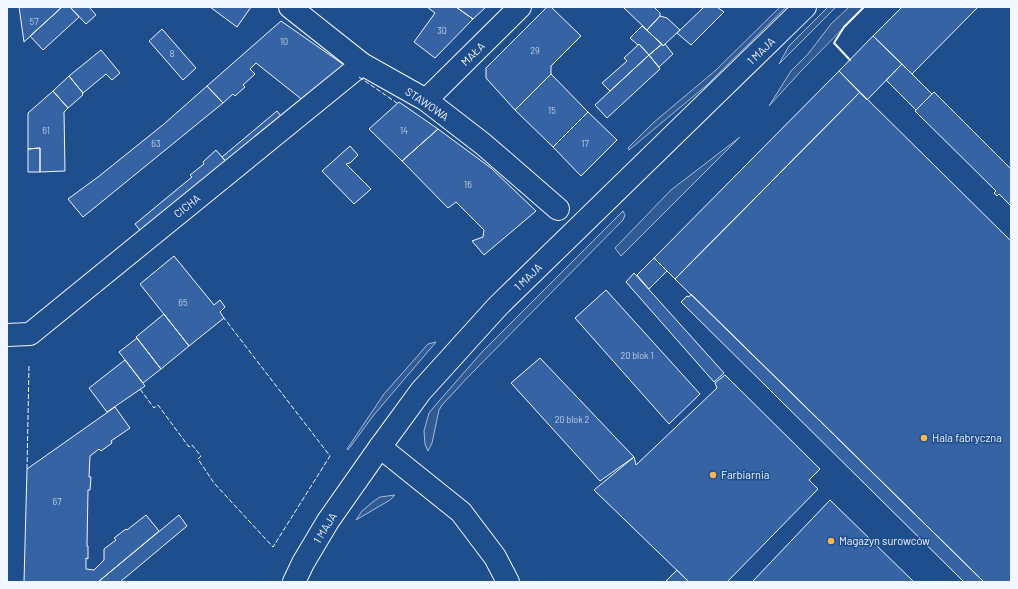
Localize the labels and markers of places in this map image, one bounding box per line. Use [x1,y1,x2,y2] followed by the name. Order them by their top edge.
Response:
[932,431,1002,444] place label: Hala fabryczna
[919,433,929,443] marker: Hala fabryczna
[721,468,769,481] place label: Farbiarnia
[708,470,718,480] marker: Farbiarnia
[839,534,930,547] place label: Magazyn surowców
[826,536,836,546] marker: Magazyn surowców

